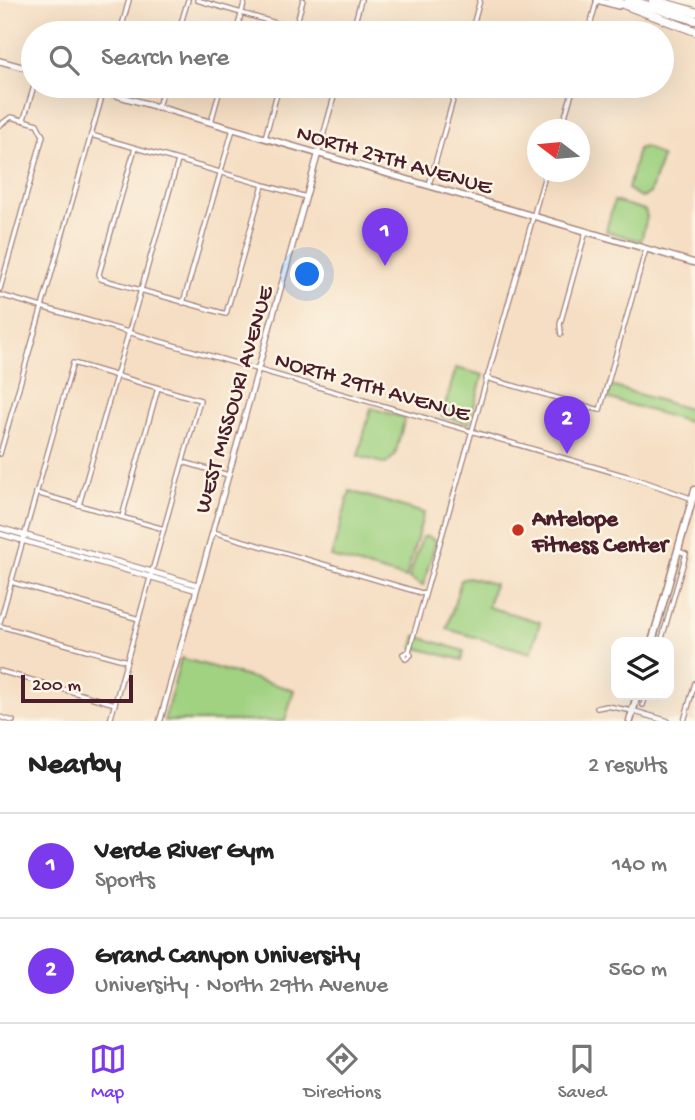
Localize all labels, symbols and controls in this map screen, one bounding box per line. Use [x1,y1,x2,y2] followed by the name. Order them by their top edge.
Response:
[21,21,674,98] search box
[45,41,83,79] icon: search
[101,44,229,75] text: Search here
[527,119,590,182] north arrow
[293,121,497,203] street label: NORTH 27TH AVENUE
[362,208,408,266] pin: 1
[290,257,324,291] your location
[190,282,281,517] street label: WEST MISSOURI AVENUE
[271,348,474,430] street label: NORTH 29TH AVENUE
[544,396,590,454] pin: 2
[531,507,671,560] place label: Antelope Fitness Center
[510,522,526,538] marker: Antelope Fitness Center
[611,637,674,700] map controls
[611,637,674,700] button: layers
[21,672,133,704] scale bar
[32,675,81,698] text: 200 m
[28,749,121,784] text: Nearby
[588,753,667,780] text: 2 results
[95,837,274,868] text: Verde River Gym
[46,852,56,879] text: 1
[612,852,667,879] text: 140 m
[95,868,155,895] text: Sports
[95,942,360,973] text: Grand Canyon University
[45,957,57,984] text: 2
[608,957,667,984] text: 560 m
[95,973,388,1000] text: University · North 29th Avenue
[89,1040,127,1105] tab: Map
[304,1040,381,1105] tab: Directions
[558,1040,606,1105] tab: Saved

